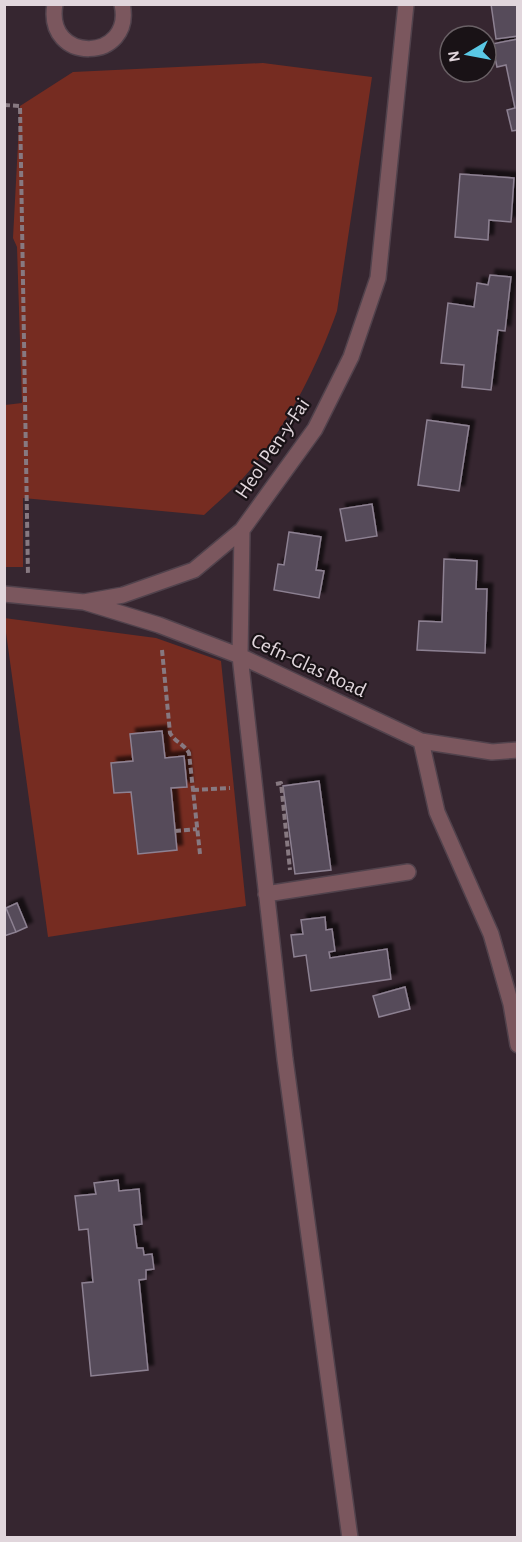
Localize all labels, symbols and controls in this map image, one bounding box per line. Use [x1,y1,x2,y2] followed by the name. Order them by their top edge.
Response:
[438,24,498,84] north arrow
[445,50,463,63] text: N
[231,394,314,502] street label: Heol Pen-y-Fai
[248,630,370,701] street label: Cefn-Glas Road

